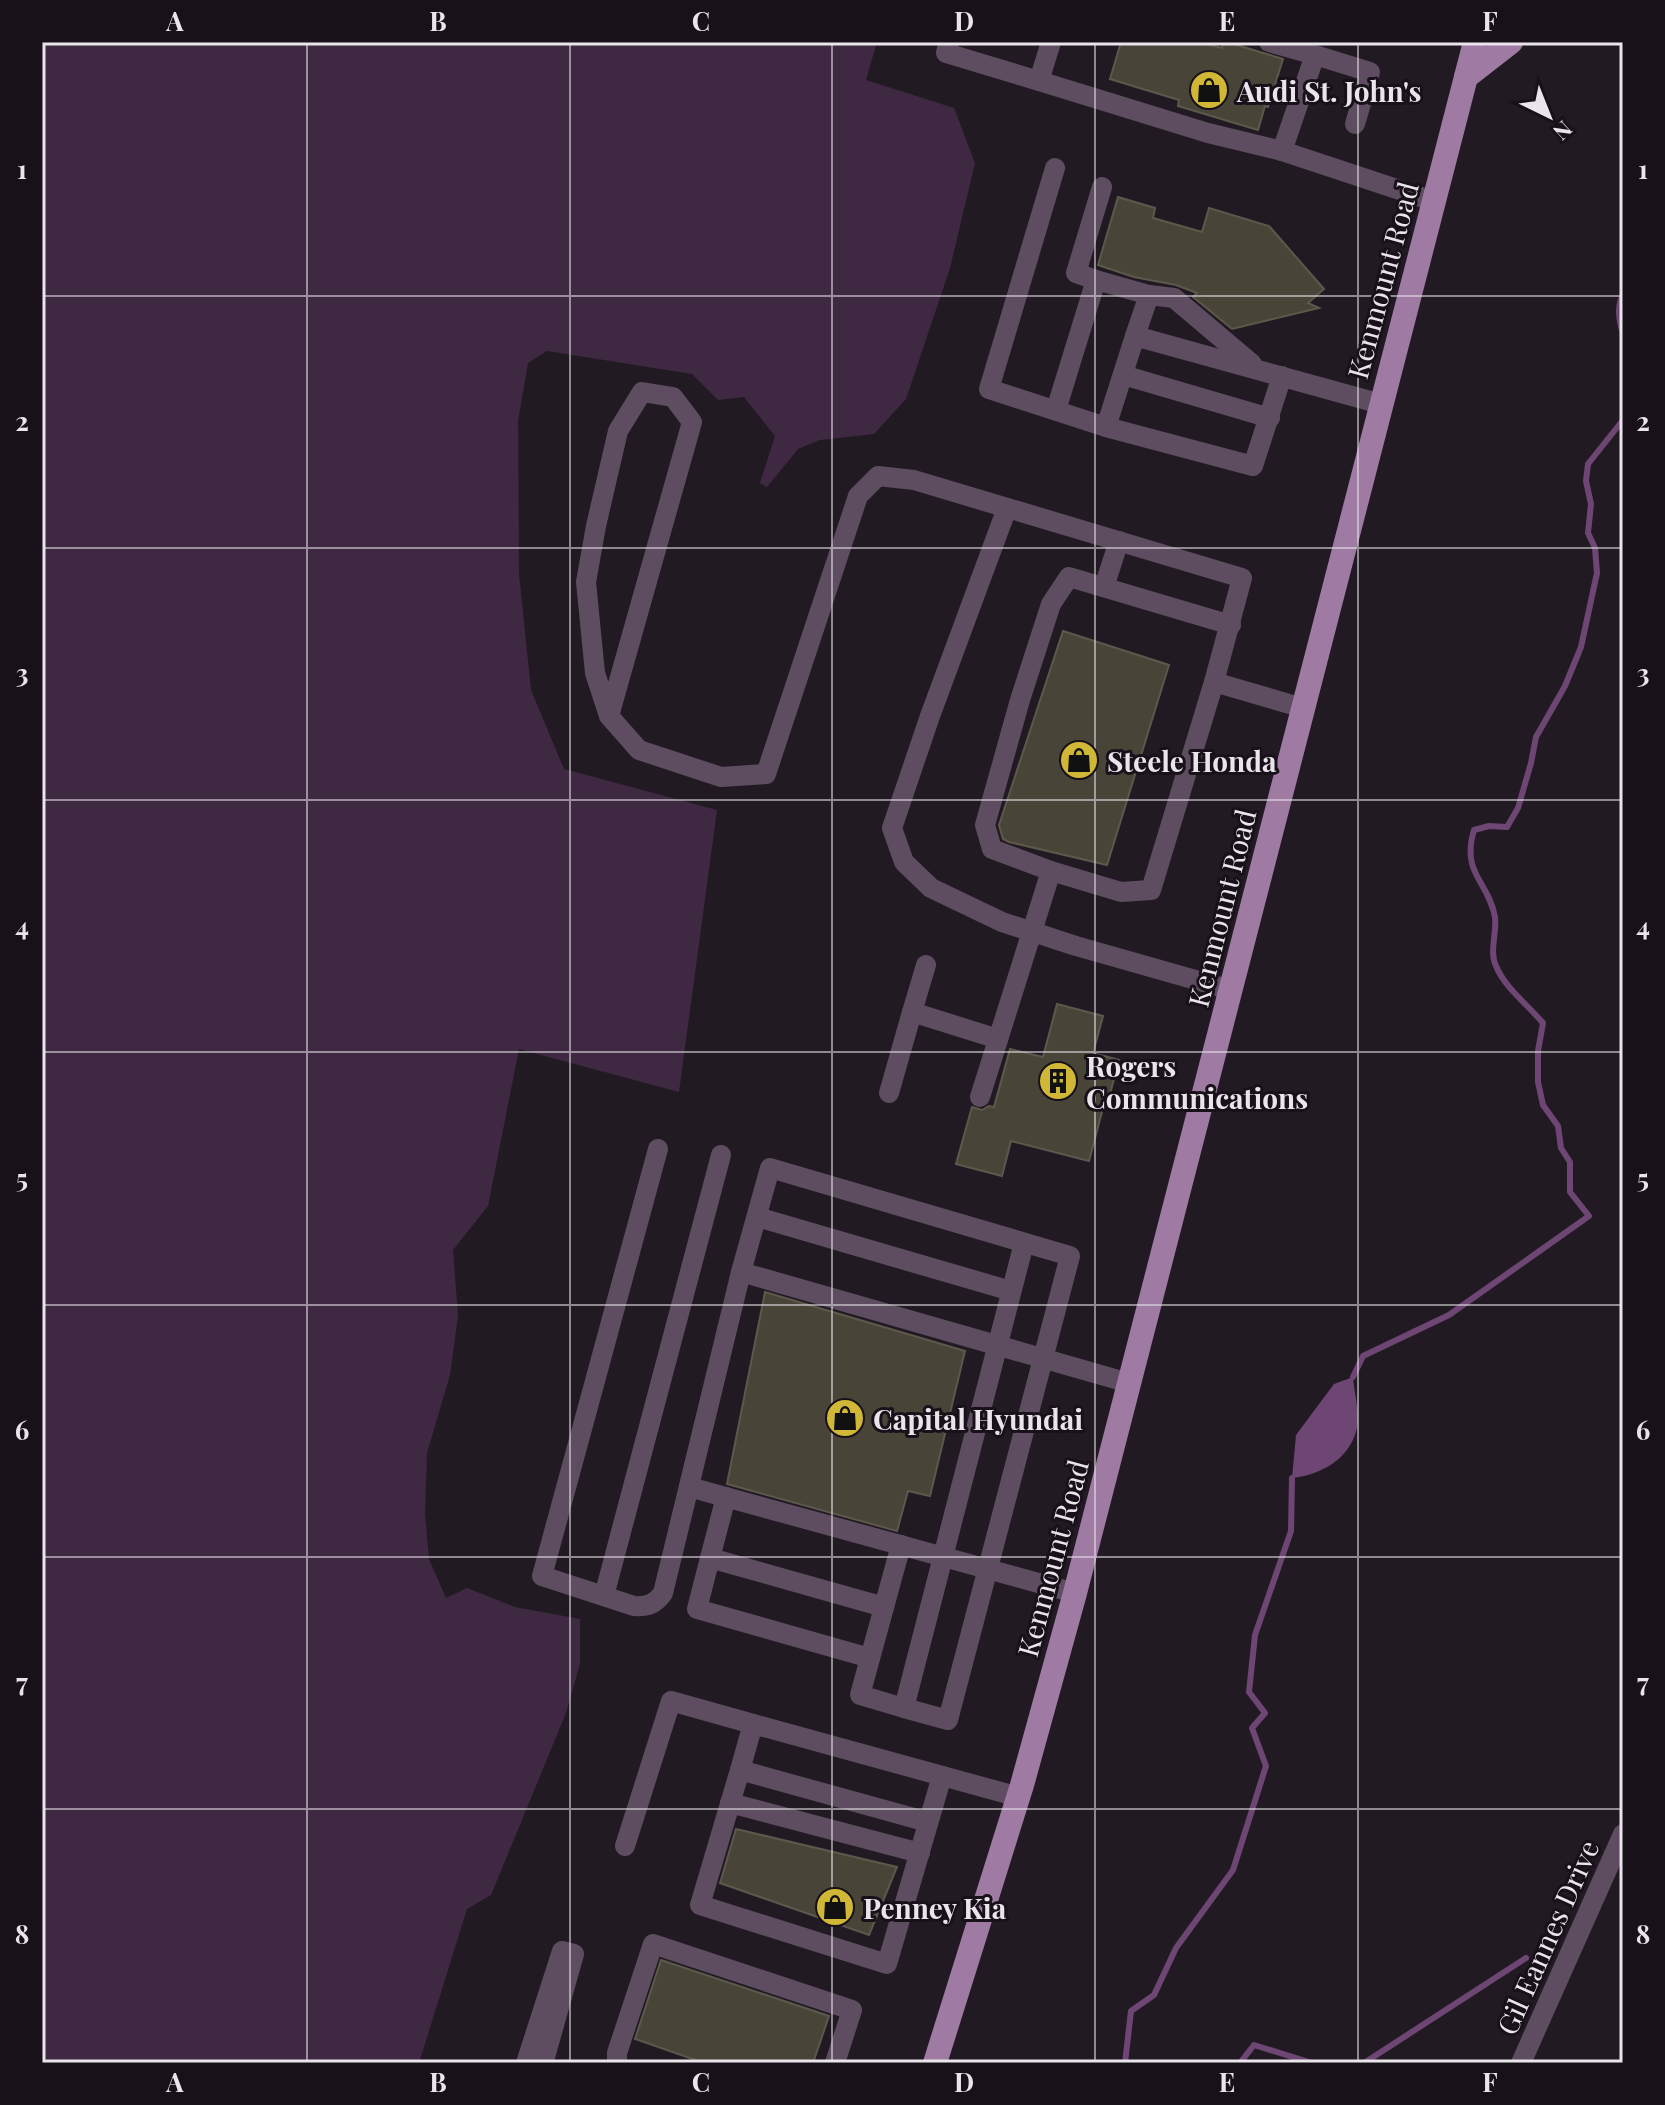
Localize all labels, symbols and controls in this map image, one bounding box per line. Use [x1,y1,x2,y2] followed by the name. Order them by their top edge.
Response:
[165,3,184,38] text: A
[429,3,447,38] text: B
[692,3,710,38] text: C
[954,3,974,38] text: D
[1219,3,1235,38] text: E
[1482,3,1498,38] text: F
[1188,69,1230,111] shop icon: Audi St. John's
[1236,72,1421,109] place label: Audi St. John's
[1509,76,1589,156] north arrow
[1547,115,1579,148] text: N
[17,151,27,186] text: 1
[1638,151,1648,186] text: 1
[1338,177,1426,383] street label: Kenmount Road
[15,403,29,438] text: 2
[1636,403,1650,438] text: 2
[16,655,28,690] text: 3
[1637,655,1649,690] text: 3
[1058,739,1100,781] shop icon: Steele Honda
[1107,742,1277,779] place label: Steele Honda
[1179,805,1263,1011] street label: Kenmount Road
[15,908,29,943] text: 4
[1636,908,1650,943] text: 4
[1086,1047,1308,1116] place label: Rogers Communications
[1037,1060,1079,1102] building icon: Rogers Communications
[16,1160,28,1195] text: 5
[1637,1160,1649,1195] text: 5
[824,1397,866,1439] shop icon: Capital Hyundai
[873,1400,1083,1437] place label: Capital Hyundai
[15,1412,29,1447] text: 6
[1636,1412,1650,1447] text: 6
[1008,1455,1096,1661] street label: Kenmount Road
[16,1664,28,1699] text: 7
[1637,1664,1649,1699] text: 7
[1487,1834,1607,2040] street label: Gil Eannes Drive
[814,1886,856,1928] shop icon: Penney Kia
[863,1889,1007,1926] place label: Penney Kia
[15,1916,29,1951] text: 8
[1636,1916,1650,1951] text: 8
[165,2064,184,2099] text: A
[429,2064,447,2099] text: B
[692,2064,710,2099] text: C
[954,2064,974,2099] text: D
[1219,2064,1235,2099] text: E
[1482,2064,1498,2099] text: F

